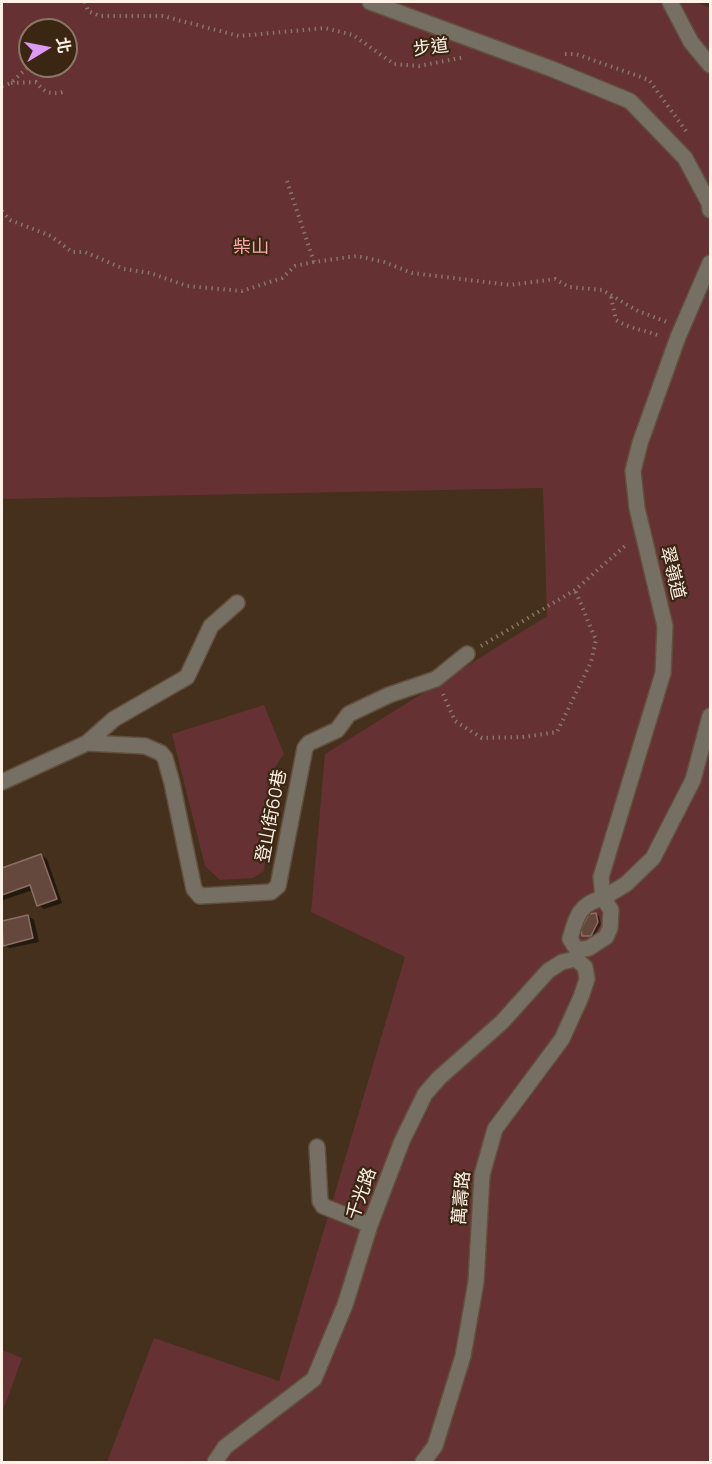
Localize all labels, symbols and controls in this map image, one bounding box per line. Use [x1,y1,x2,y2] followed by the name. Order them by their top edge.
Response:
[18,18,78,78] north arrow
[52,35,76,55] text: 北
[412,35,450,61] street label: 步道
[233,237,269,259] park label: 柴山
[655,544,689,602] street label: 翠嶺道
[252,768,292,864] street label: 登山街60巷
[343,1165,381,1223] street label: 千光路
[449,1170,475,1226] street label: 萬壽路

